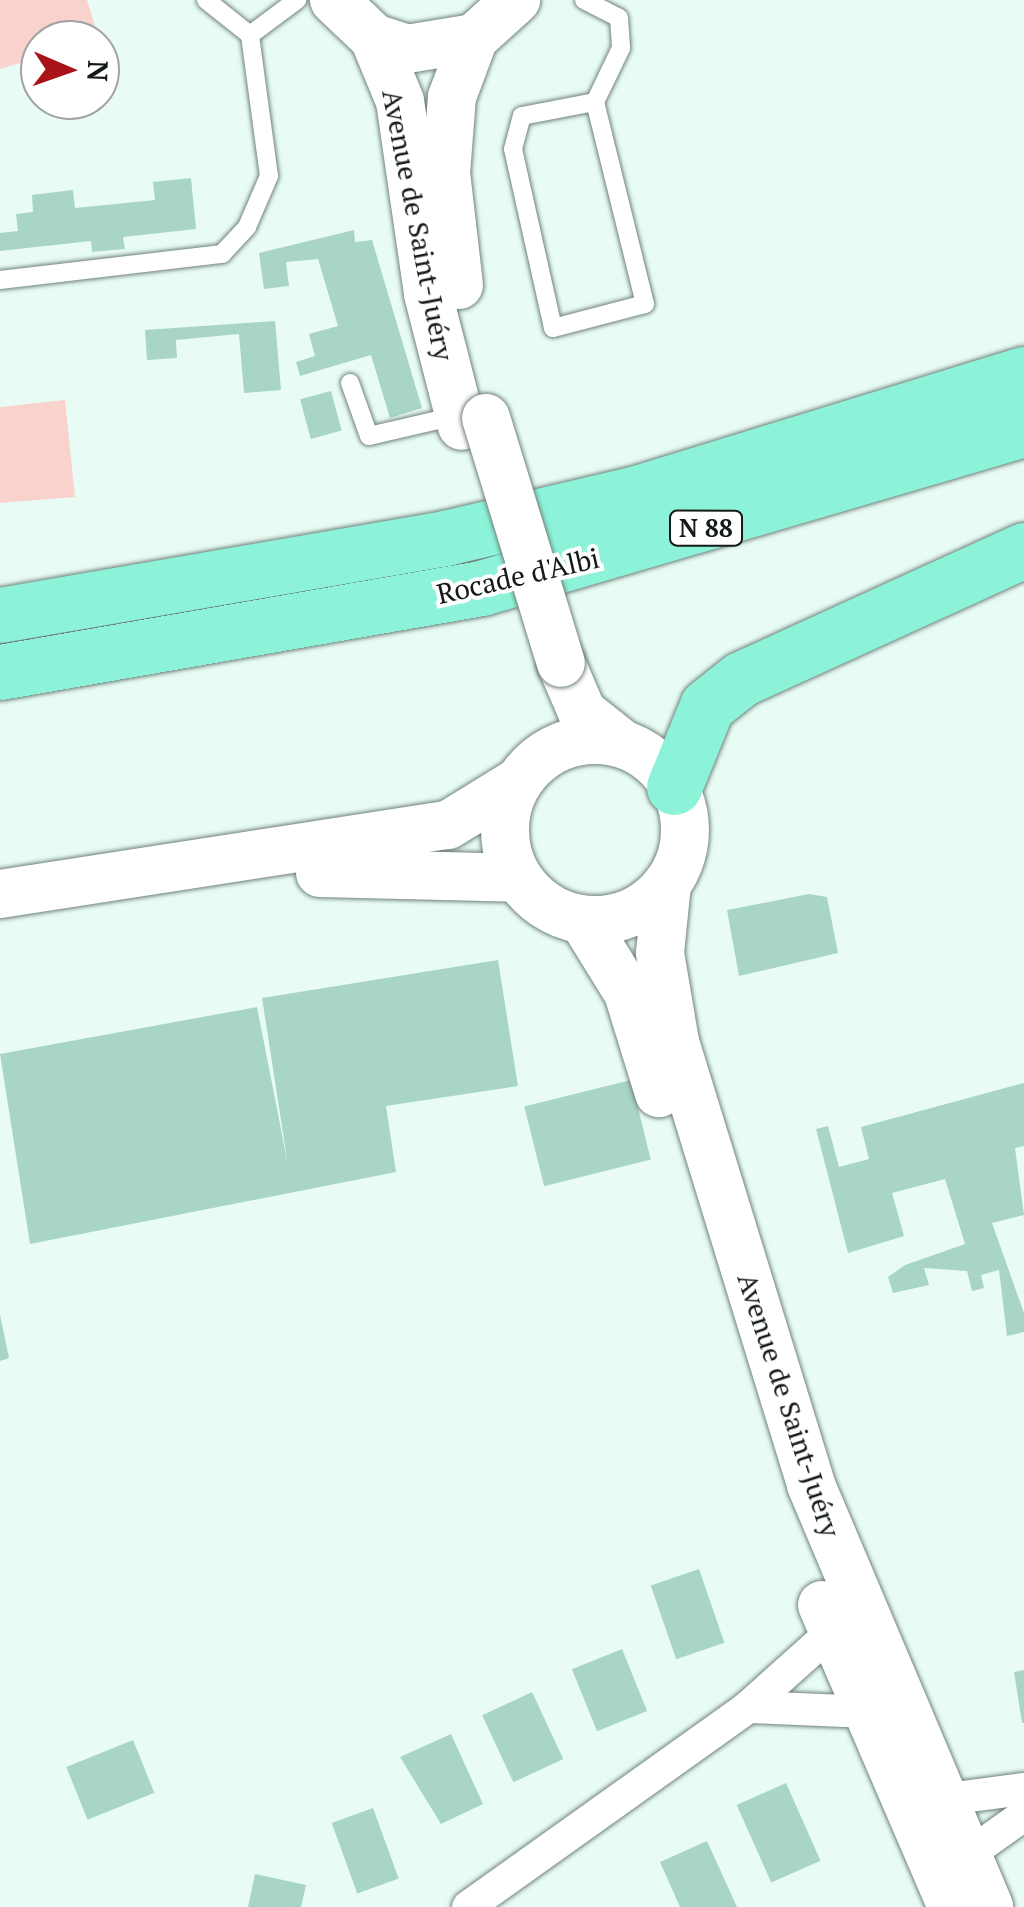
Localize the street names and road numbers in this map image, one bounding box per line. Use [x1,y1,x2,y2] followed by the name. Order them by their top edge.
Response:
[375,87,461,363] street label: Avenue de Saint-Juéry
[668,508,744,548] road number: N 88
[433,541,603,611] street label: Rocade d'Albi
[730,1269,848,1541] street label: Avenue de Saint-Juéry

